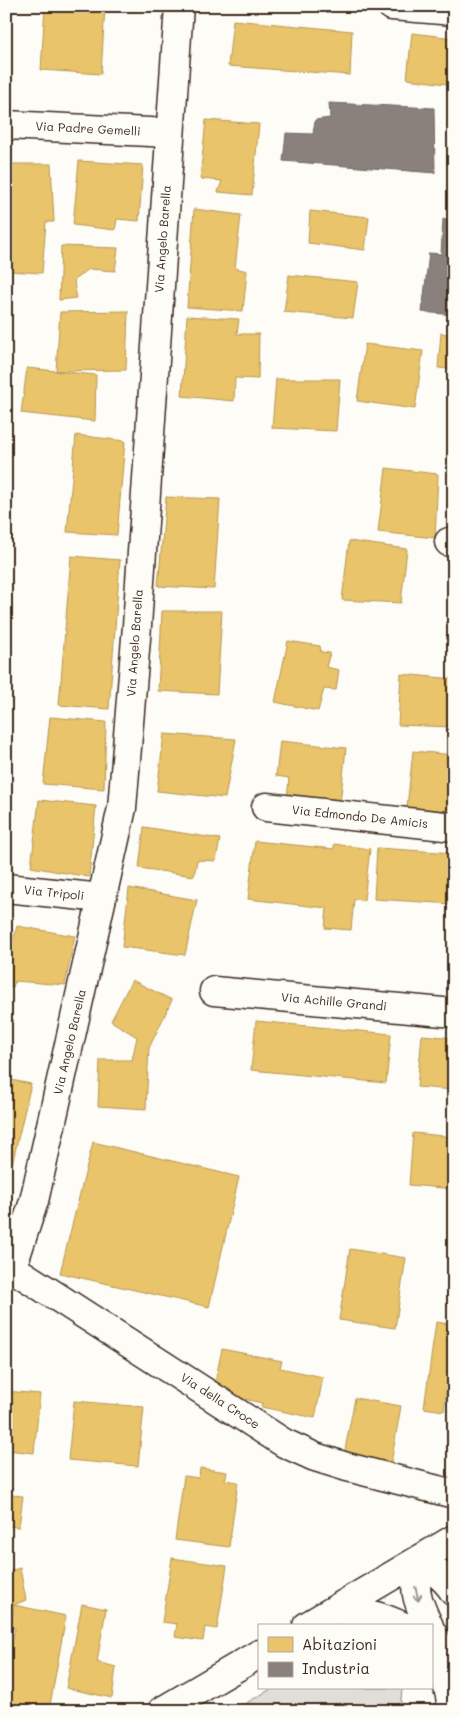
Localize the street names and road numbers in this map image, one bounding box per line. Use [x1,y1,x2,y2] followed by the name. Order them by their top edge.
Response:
[35,117,141,139] street label: Via Padre Gemelli
[150,185,174,293] street label: Via Angelo Barella
[122,589,146,697] street label: Via Angelo Barella
[291,801,429,831] street label: Via Edmondo De Amicis
[23,881,85,903] street label: Via Tripoli
[49,987,89,1096] street label: Via Angelo Barella
[281,988,388,1014] street label: Via Achille Grandi
[178,1369,263,1432] street label: Via della Croce

